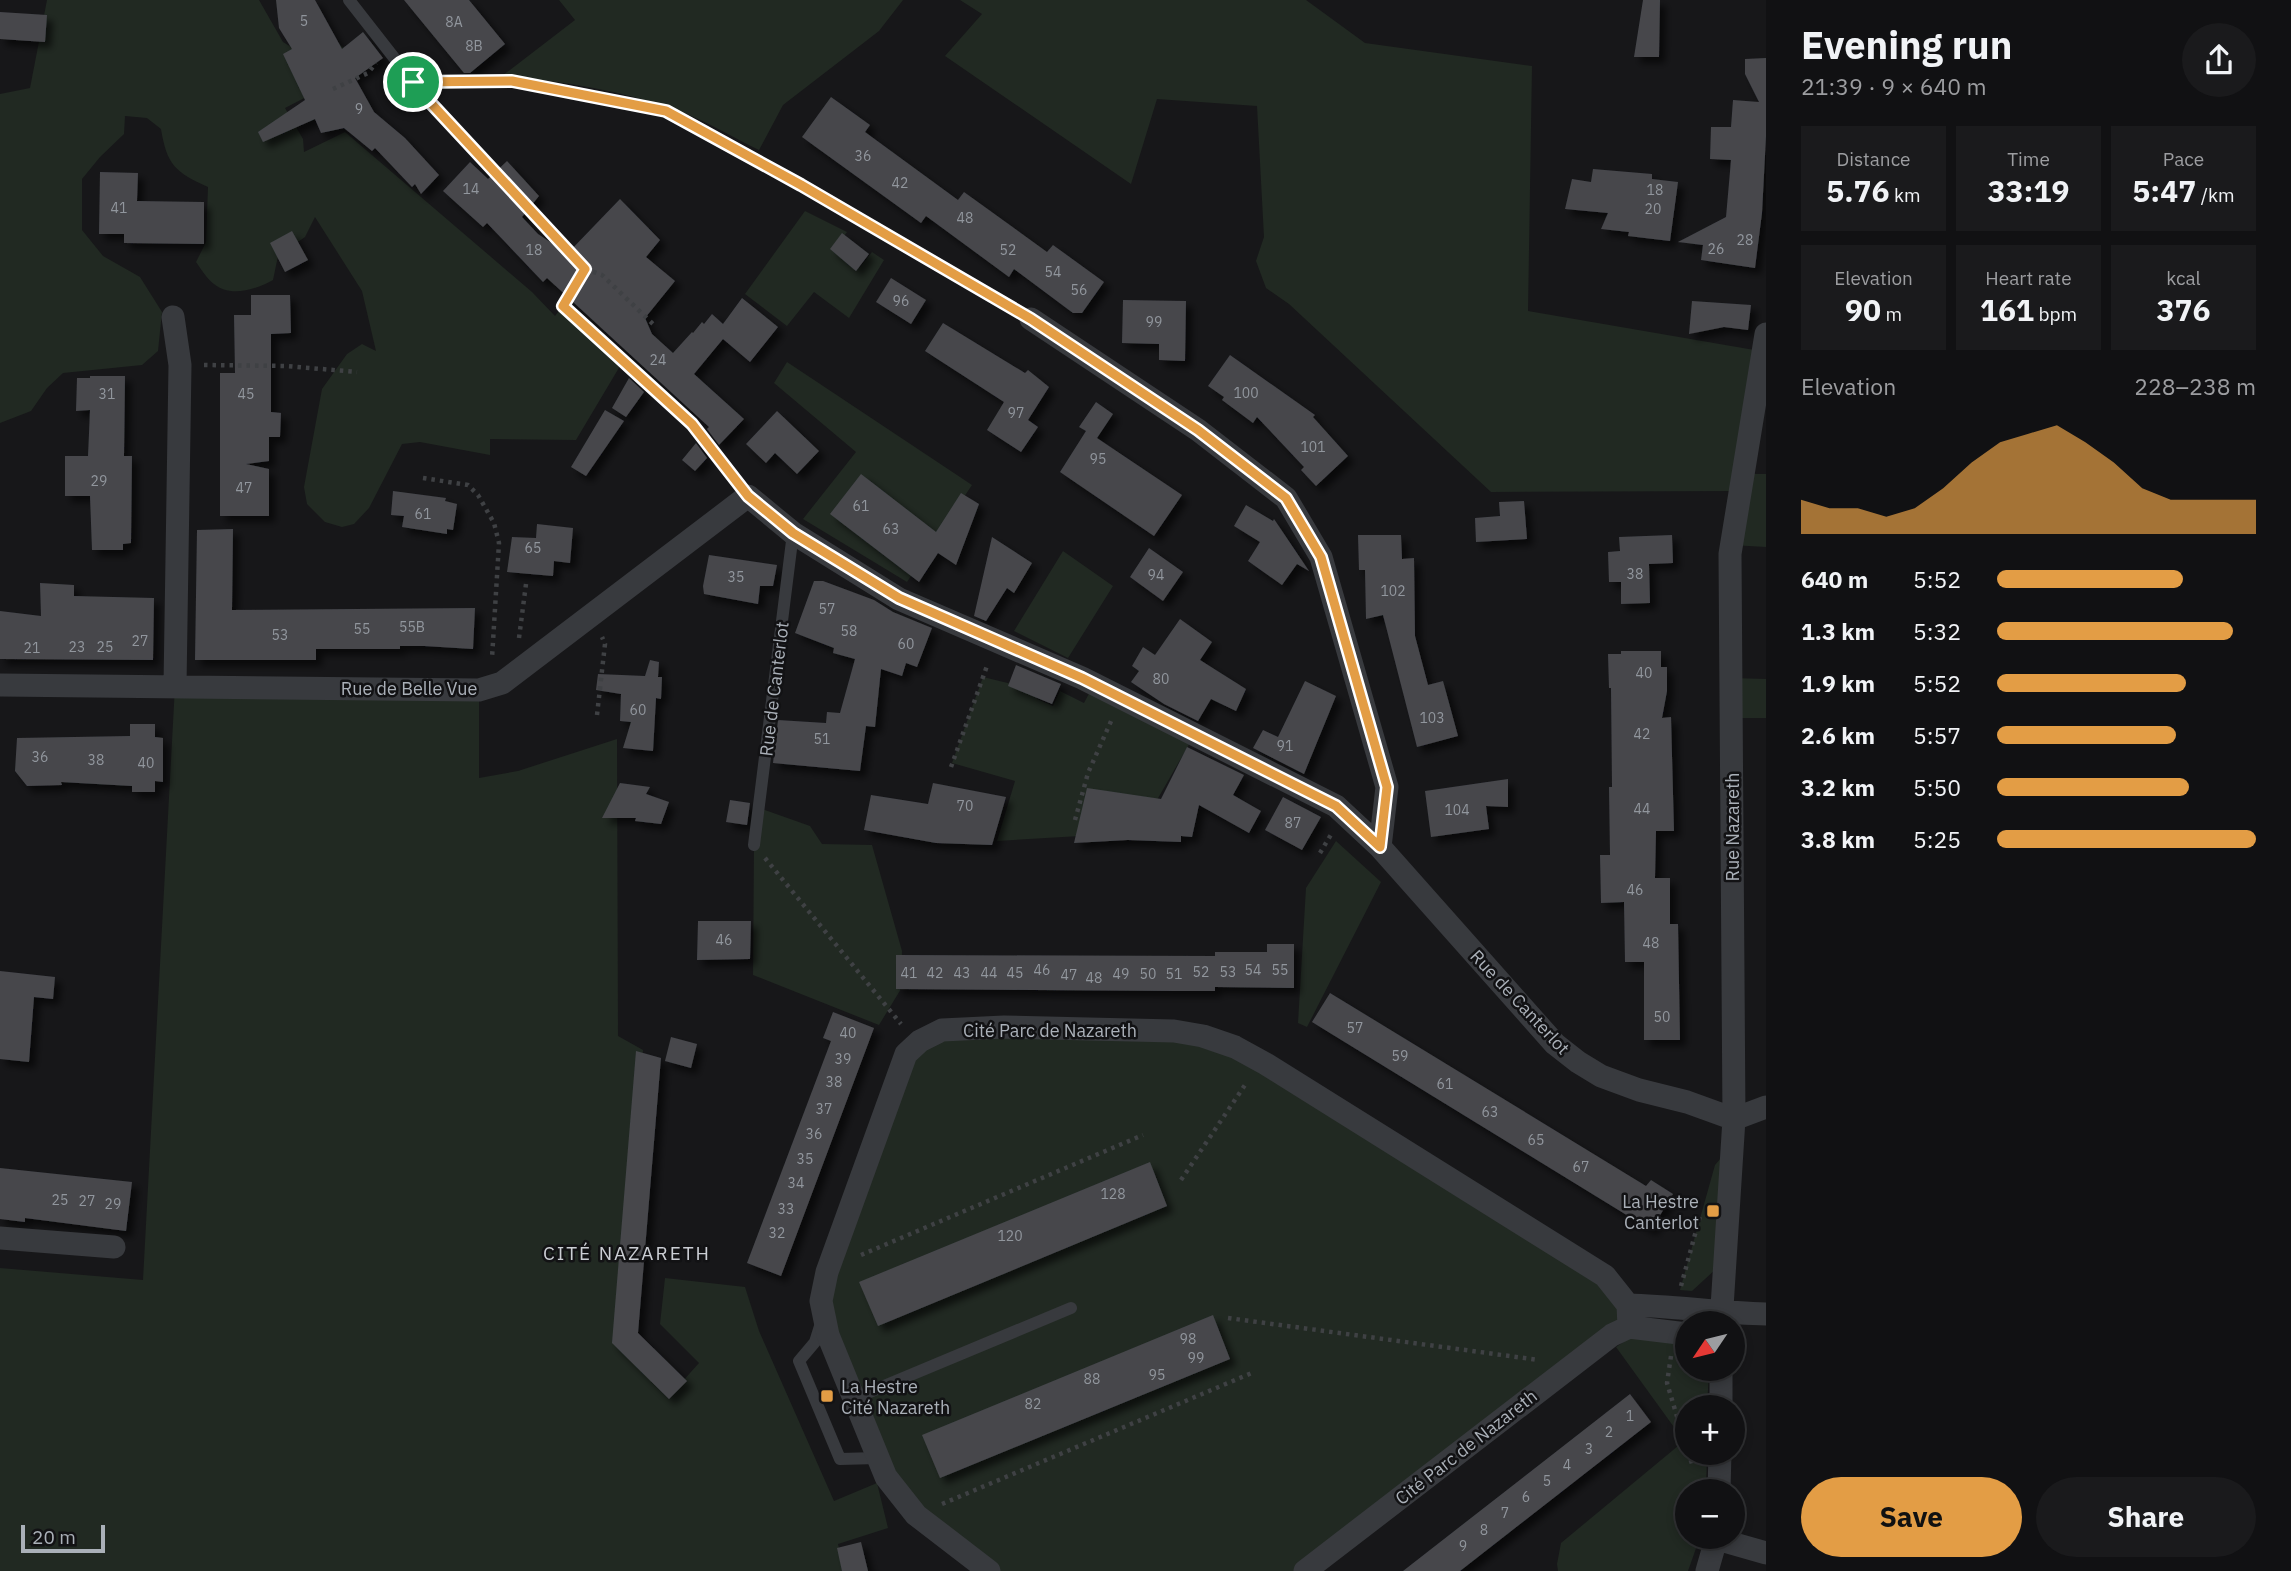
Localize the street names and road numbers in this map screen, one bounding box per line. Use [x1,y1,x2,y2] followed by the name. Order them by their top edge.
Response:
[754,620,794,758] street label: Rue de Canterlot
[341,677,477,700] street label: Rue de Belle Vue
[1721,772,1744,882] street label: Rue Nazareth
[1465,945,1575,1059] street label: Rue de Canterlot
[963,1019,1137,1042] street label: Cité Parc de Nazareth
[1390,1384,1542,1510] street label: Cité Parc de Nazareth

